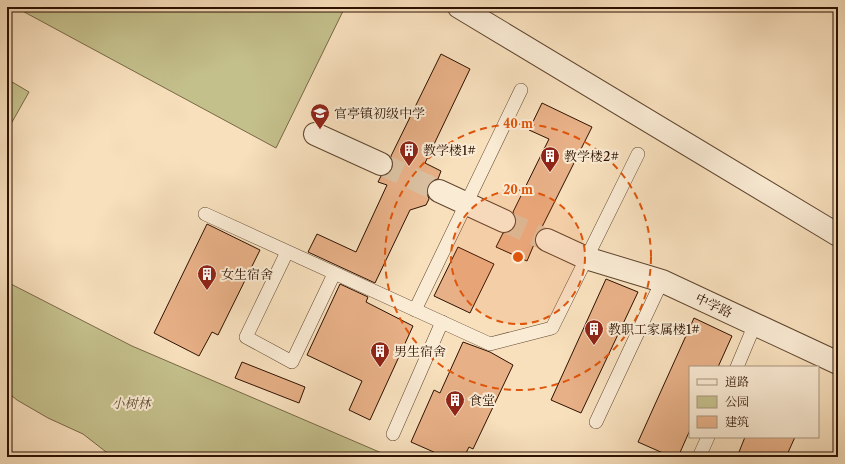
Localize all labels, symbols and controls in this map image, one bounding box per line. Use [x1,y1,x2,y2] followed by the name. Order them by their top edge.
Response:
[309,102,331,130] school or university icon: 官亭镇初级中学
[334,105,425,121] place label: 官亭镇初级中学
[503,116,533,131] text: 40 m
[398,139,420,167] building icon: 教学楼1#
[423,142,476,158] place label: 教学楼1#
[539,145,561,173] building icon: 教学楼2#
[564,148,619,164] place label: 教学楼2#
[503,182,533,197] text: 20 m
[511,250,525,264] centre of rings
[196,263,218,291] building icon: 女生宿舍
[221,266,273,282] place label: 女生宿舍
[693,290,735,320] street label: 中学路
[583,318,605,346] building icon: 教职工家属楼1#
[608,321,700,337] place label: 教职工家属楼1#
[369,340,391,368] building icon: 男生宿舍
[394,343,446,359] place label: 男生宿舍
[689,366,819,438] legend
[725,374,749,389] text: 道路
[444,389,466,417] building icon: 食堂
[469,392,495,408] place label: 食堂
[725,394,749,409] text: 公园
[111,395,152,411] park label: 小树林
[725,414,749,429] text: 建筑

